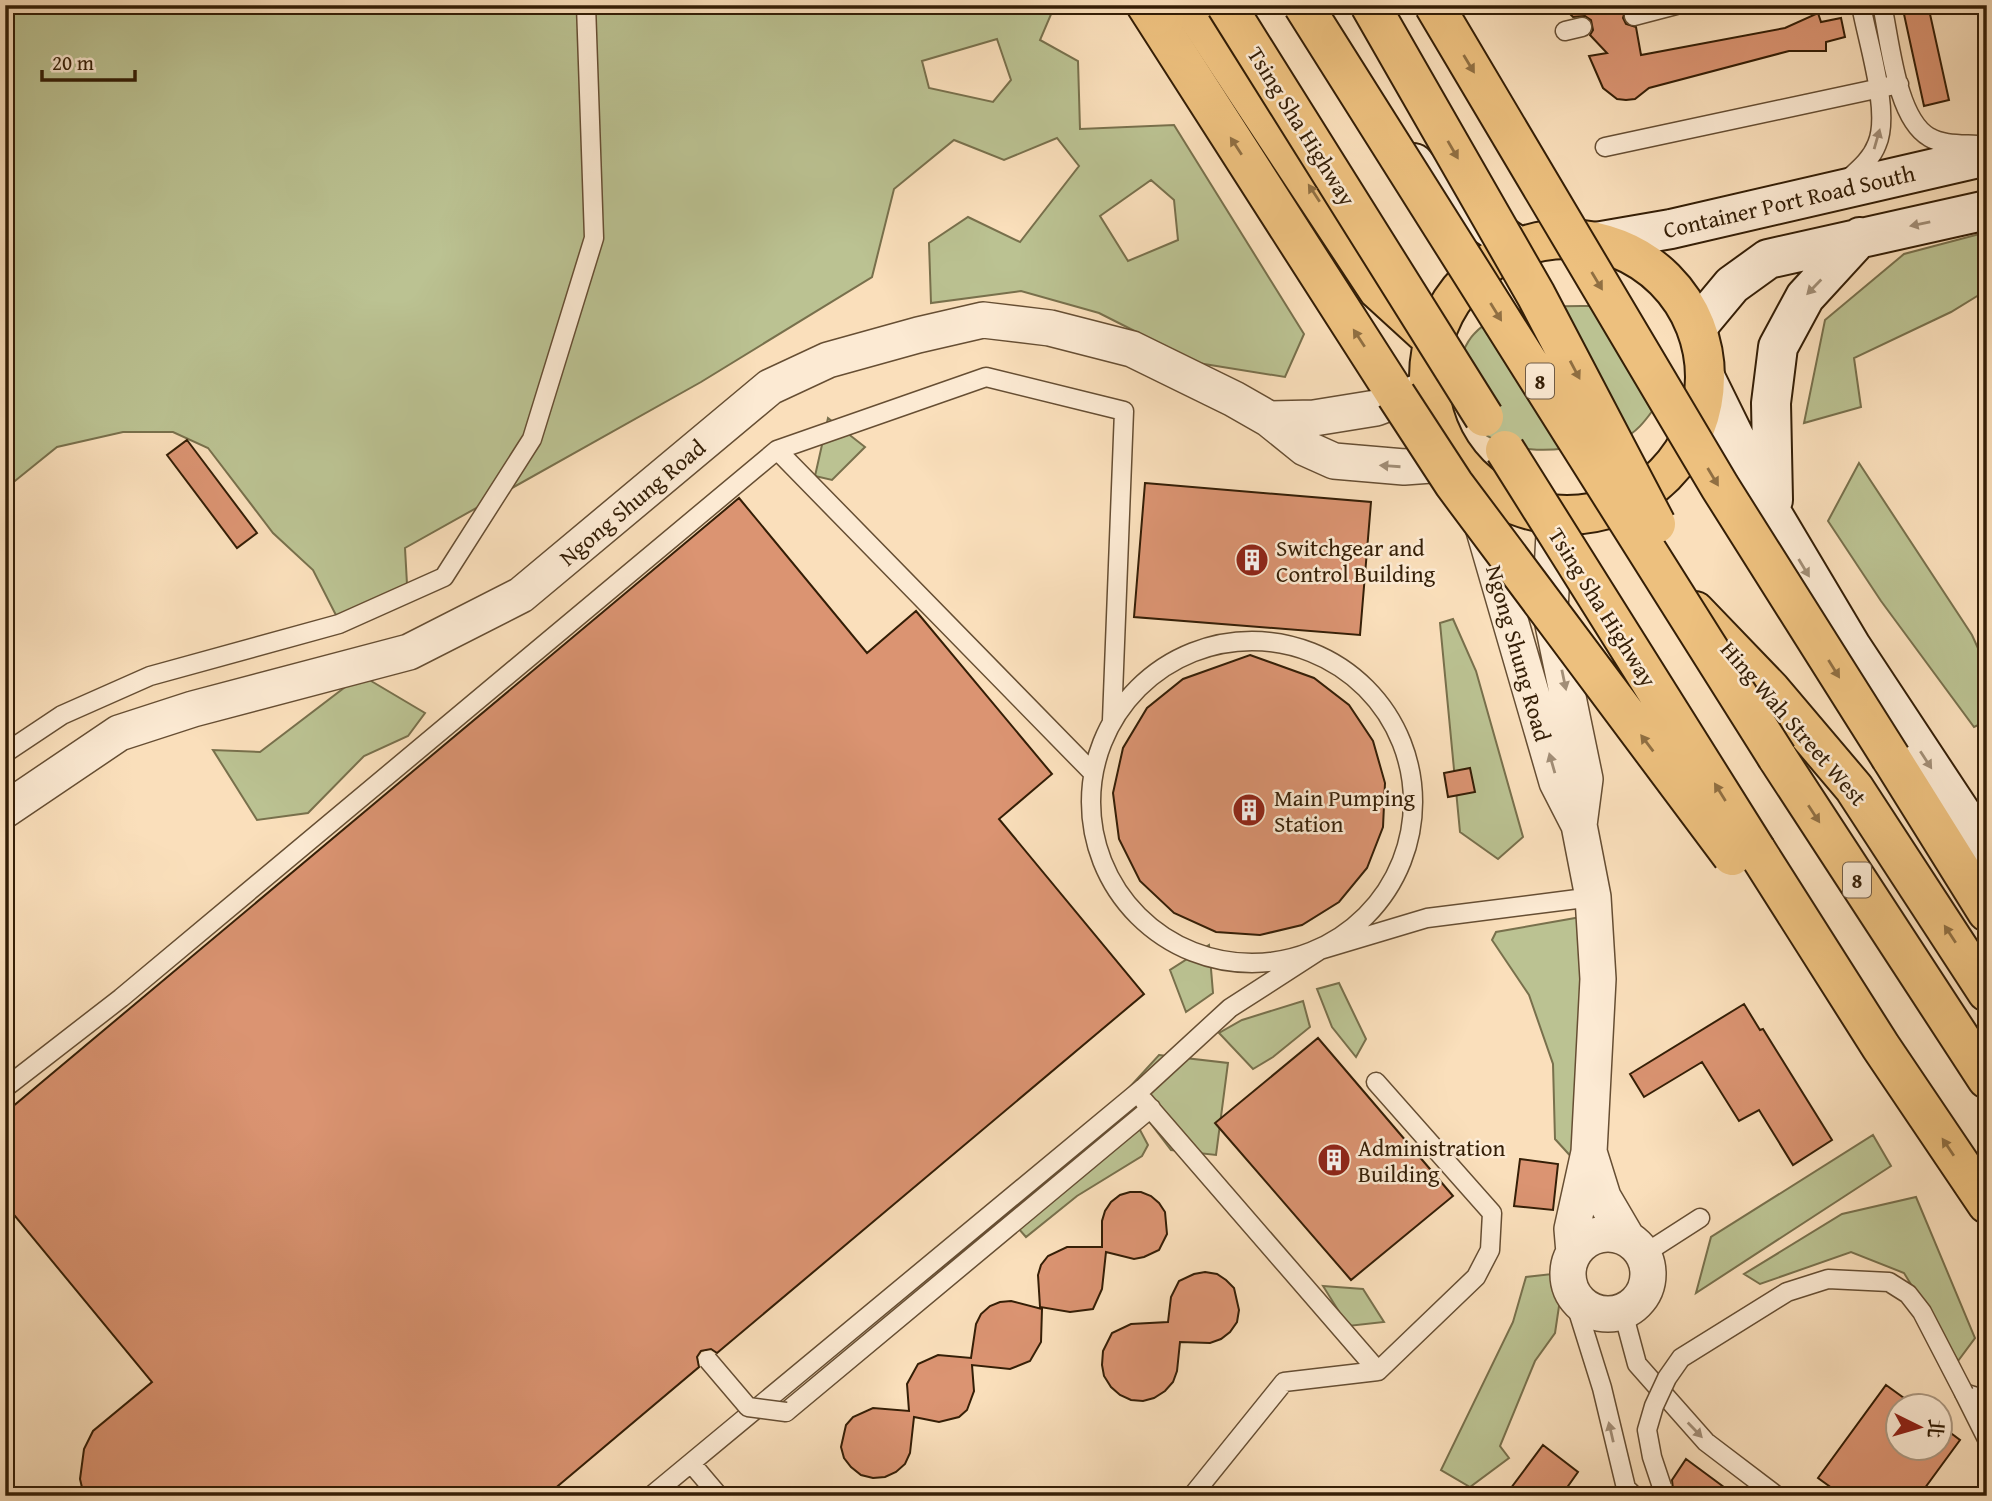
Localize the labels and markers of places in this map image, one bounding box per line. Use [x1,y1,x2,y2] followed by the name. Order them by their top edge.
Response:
[1276,531,1436,590] place label: Switchgear and Control Building
[1233,541,1271,579] building icon: Switchgear and Control Building
[1274,781,1416,840] place label: Main Pumping Station
[1230,791,1268,829] building icon: Main Pumping Station
[1358,1131,1506,1190] place label: Administration Building
[1315,1141,1353,1179] building icon: Administration Building

